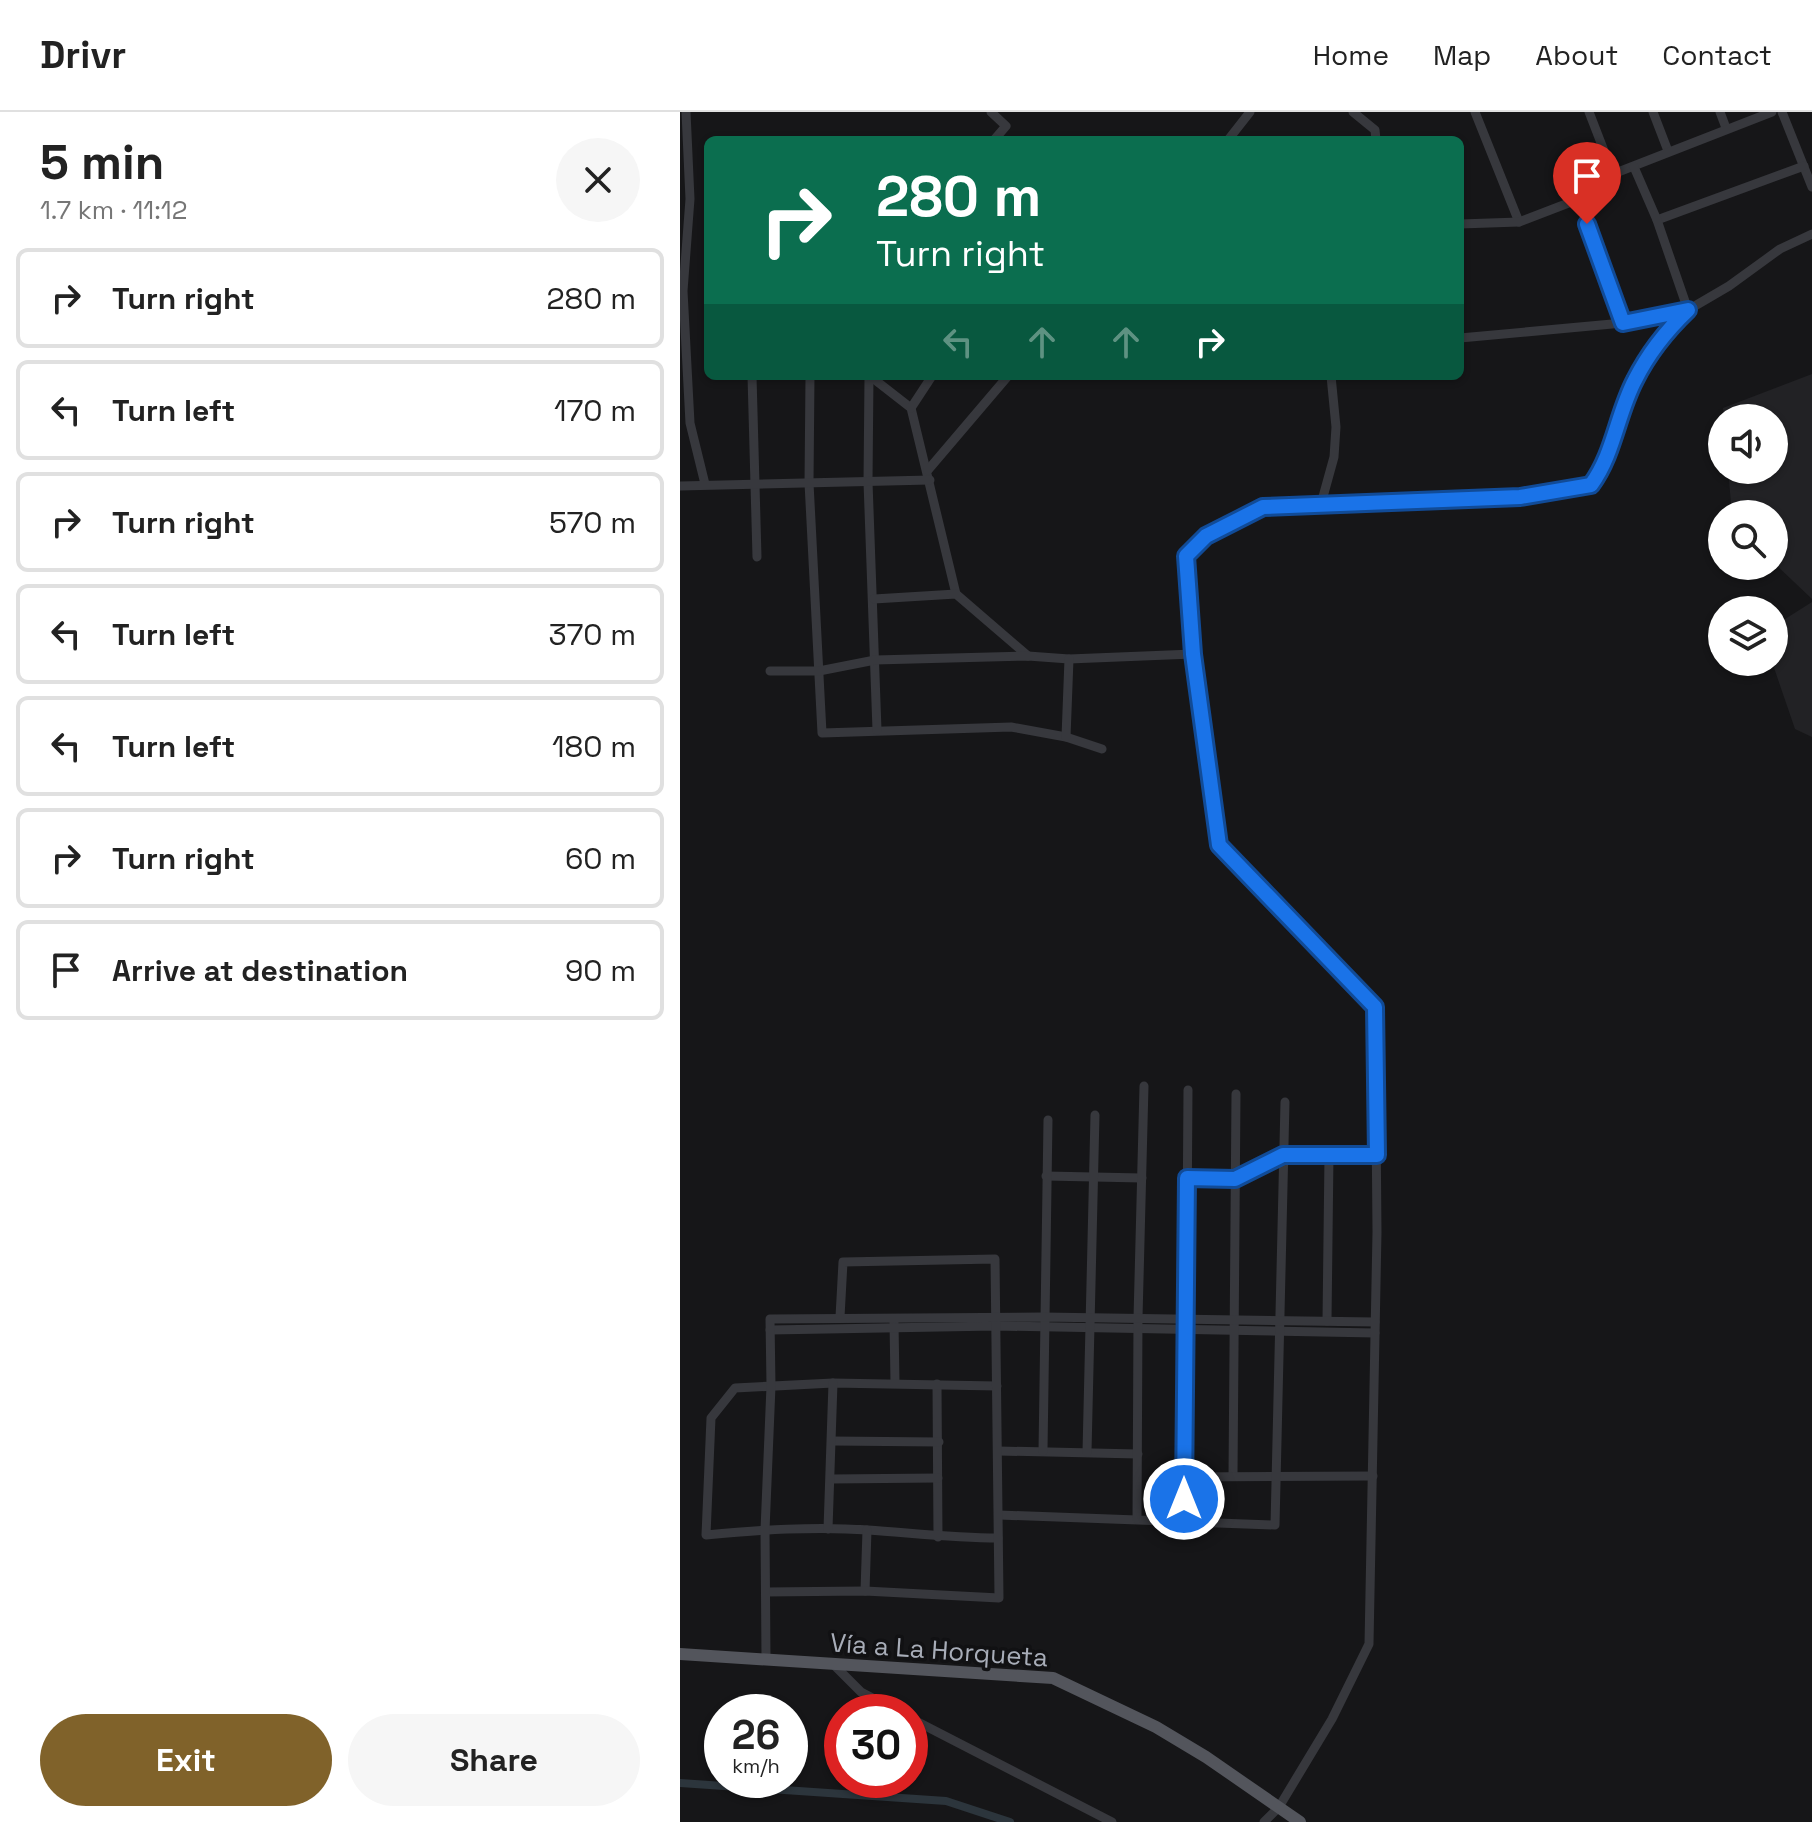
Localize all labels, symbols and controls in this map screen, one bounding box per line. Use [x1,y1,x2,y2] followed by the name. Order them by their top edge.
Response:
[40,31,126,79] text: Drivr
[1313,37,1389,73] text: Home
[1433,37,1491,73] text: Map
[1535,37,1618,73] text: About
[1662,37,1772,73] text: Contact
[40,132,164,193] text: 5 min
[556,138,640,222] button: close
[1553,142,1621,224] pin
[1565,154,1609,198] icon: arrive
[876,161,1041,232] text: 280 m
[744,168,848,272] icon: right
[40,193,187,227] text: 1.7 km · 11:12
[876,231,1045,277] text: Turn right
[44,276,88,320] icon: right
[112,279,255,318] text: Turn right
[546,279,636,318] text: 280 m
[936,320,980,364] icon: left
[1020,320,1064,364] icon: ahead
[1104,320,1148,364] icon: ahead
[1188,320,1232,364] icon: right
[44,388,88,432] icon: left
[112,391,235,430] text: Turn left
[554,391,636,430] text: 170 m
[1708,404,1788,676] map controls
[1708,404,1788,484] button: sound
[44,500,88,544] icon: right
[1708,500,1788,580] button: search
[112,503,255,542] text: Turn right
[549,503,636,542] text: 570 m
[1708,596,1788,676] button: layers
[44,612,88,656] icon: left
[112,615,235,654] text: Turn left
[548,615,636,654] text: 370 m
[44,724,88,768] icon: left
[112,727,235,766] text: Turn left
[552,727,636,766] text: 180 m
[44,836,88,880] icon: right
[112,839,255,878] text: Turn right
[565,839,636,878] text: 60 m
[44,948,88,992] icon: arrive
[112,951,408,990] text: Arrive at destination
[565,951,636,990] text: 90 m
[1142,1457,1226,1541] position arrow
[829,1625,1049,1675] street label: Vía a La Horqueta
[824,1694,928,1798] speed limit sign: 30
[732,1710,780,1761] text: 26
[40,1714,332,1806] button: Exit
[348,1714,640,1806] button: Share
[732,1753,780,1779] text: km/h

